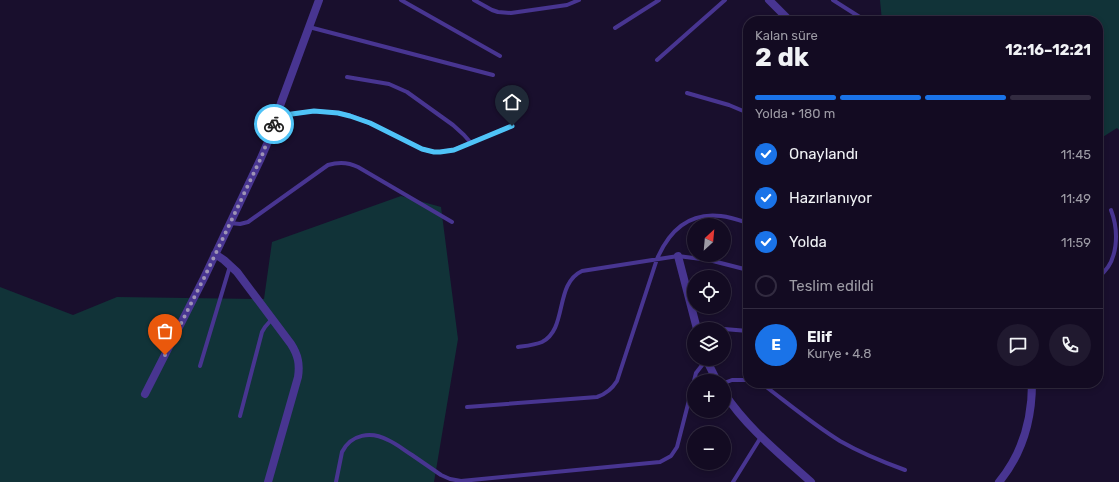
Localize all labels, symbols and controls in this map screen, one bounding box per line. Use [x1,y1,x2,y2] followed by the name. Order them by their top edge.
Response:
[755,28,818,43] text: Kalan süre
[1005,41,1091,59] text: 12:16–12:21
[755,42,809,73] text: 2 dk
[495,85,529,126] pin
[501,91,523,113] icon: home
[254,104,294,144] courier
[755,106,835,121] text: Yolda · 180 m
[263,113,285,135] icon: bike
[755,143,777,165] icon: check
[789,145,858,163] text: Onaylandı
[1061,147,1091,162] text: 11:45
[755,187,777,209] icon: check
[789,189,872,207] text: Hazırlanıyor
[1061,191,1091,206] text: 11:49
[687,218,731,262] north arrow
[687,218,731,470] map controls
[755,231,777,253] icon: check
[789,233,827,251] text: Yolda
[1061,235,1091,250] text: 11:59
[687,270,731,314] button: locate
[789,277,874,295] text: Teslim edildi
[148,314,182,355] pin
[154,320,176,342] icon: bag
[687,322,731,366] button: layers
[997,324,1039,366] button: chat
[1049,324,1091,366] button: phone
[807,328,832,346] text: Elif
[771,336,781,354] text: E
[807,346,871,361] text: Kurye · 4.8
[687,374,731,418] button: +
[687,426,731,470] button: −

